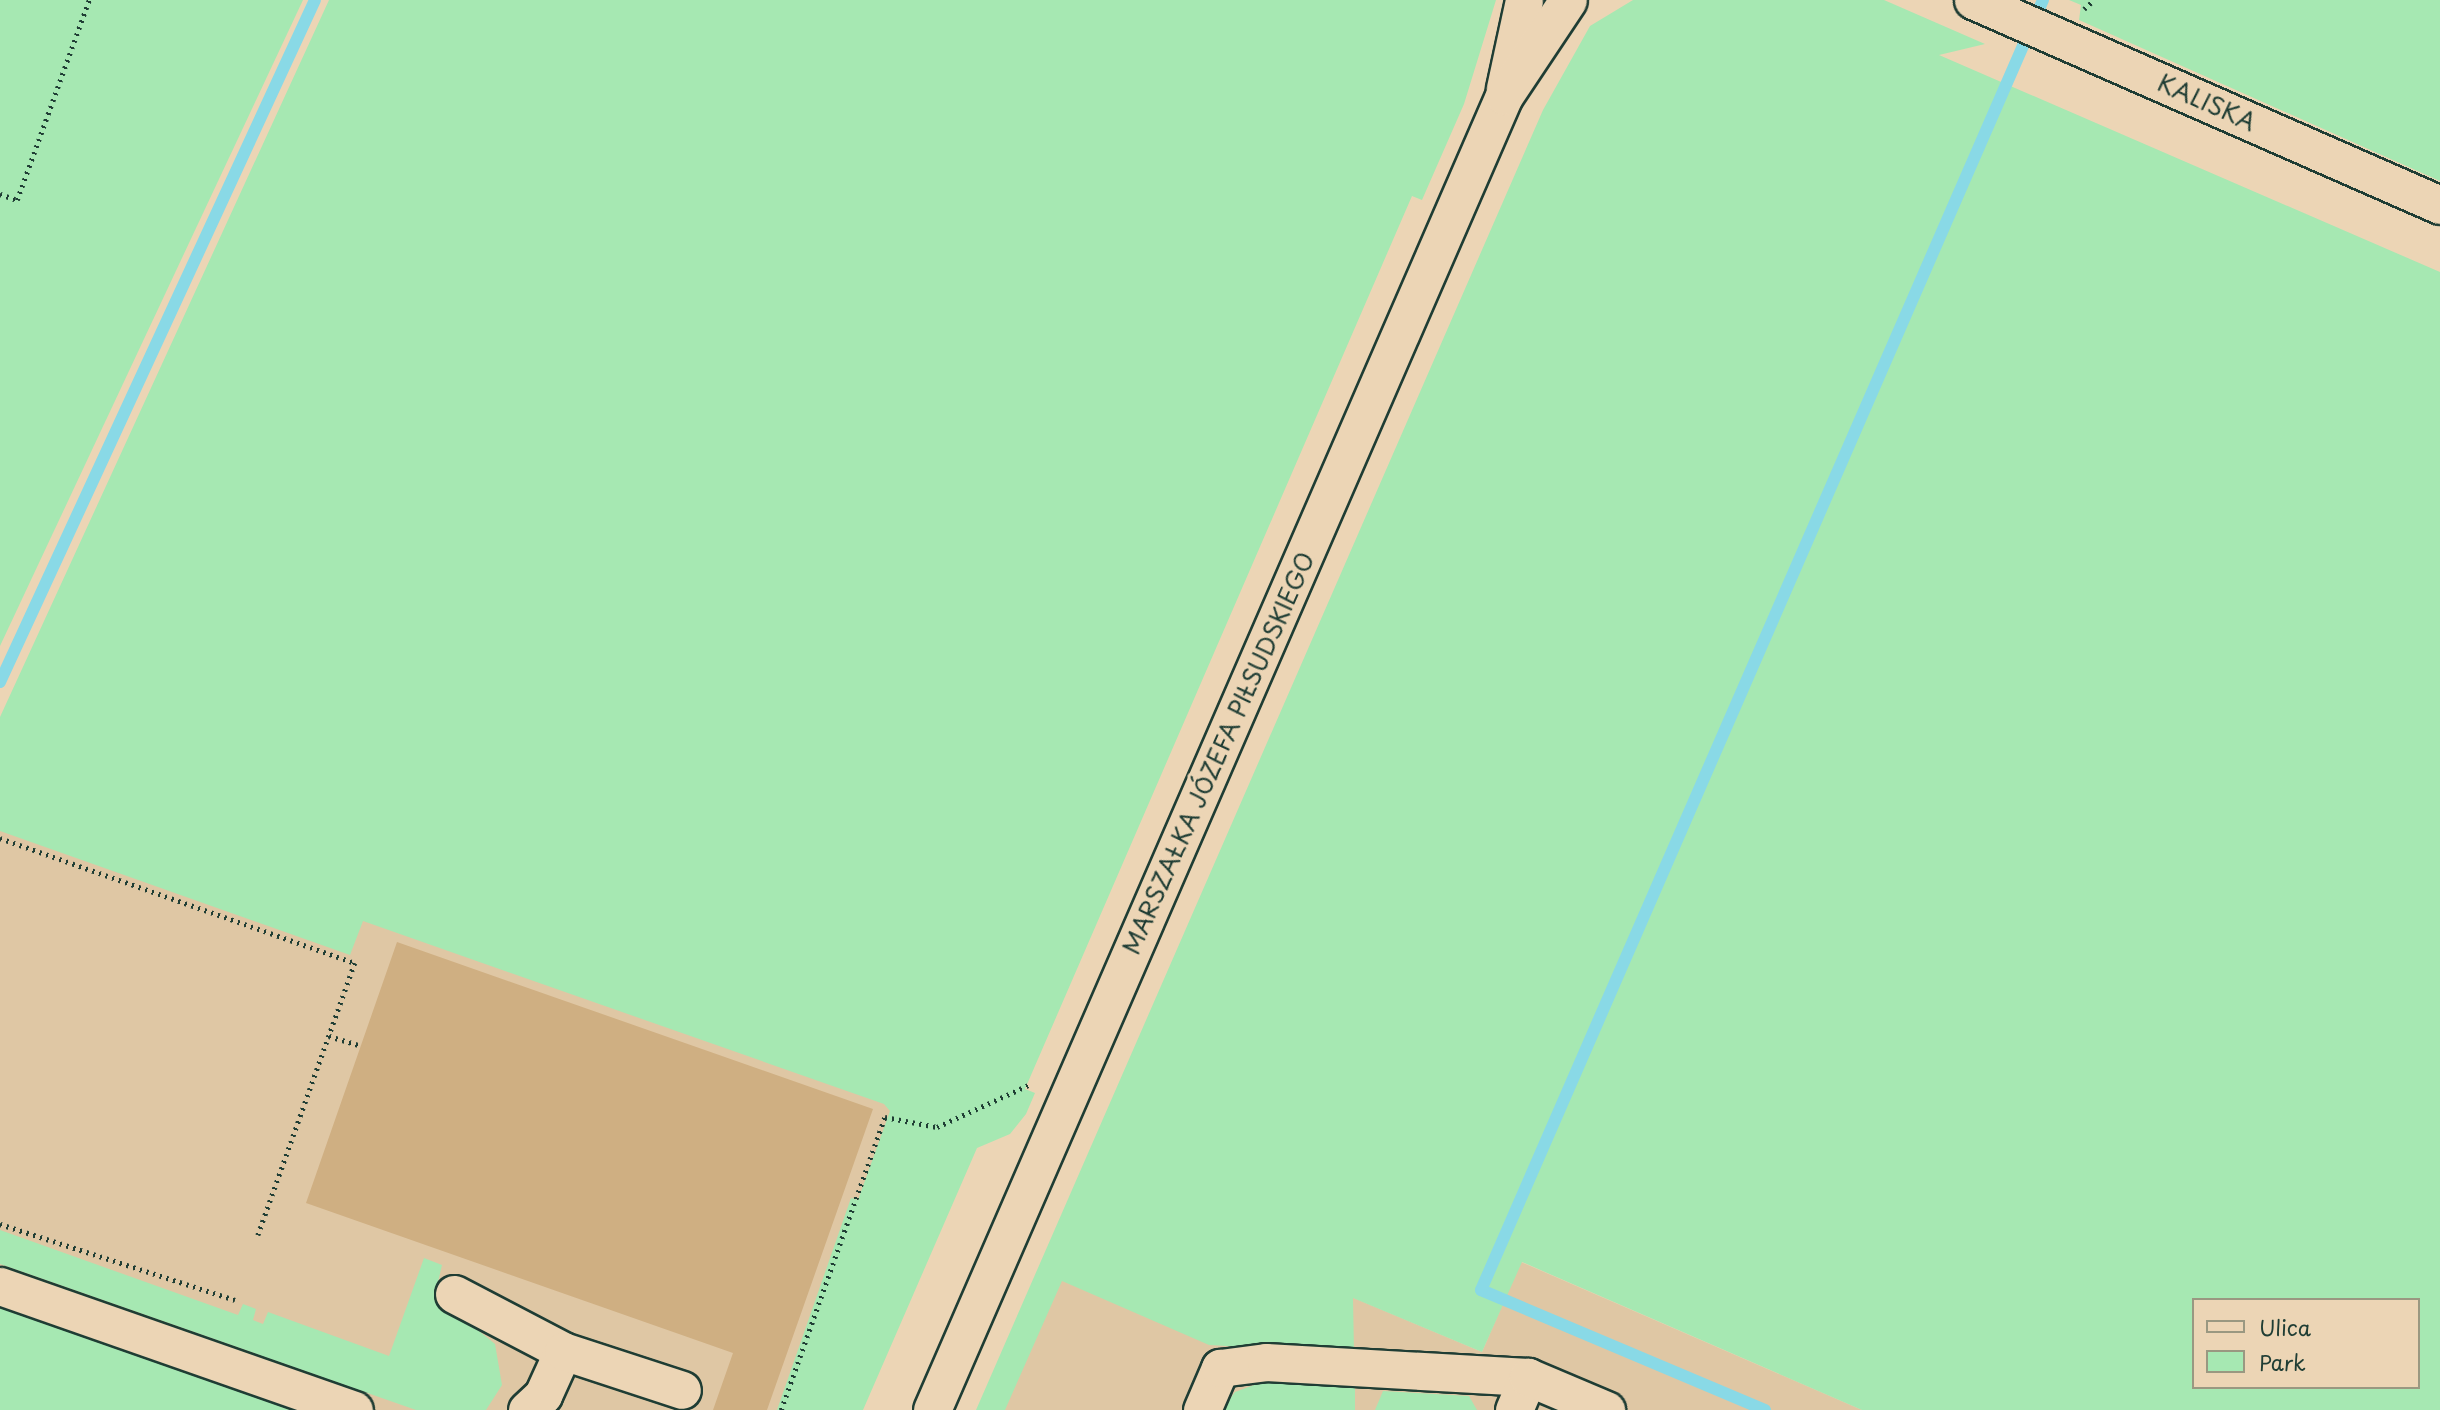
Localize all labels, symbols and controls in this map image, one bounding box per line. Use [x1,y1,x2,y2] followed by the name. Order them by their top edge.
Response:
[2153,68,2261,136] street label: KALISKA
[1116,547,1320,959] street label: MARSZAŁKA JÓZEFA PIŁSUDSKIEGO
[2192,1298,2419,1389] legend
[2259,1311,2311,1343] text: Ulica
[2259,1346,2306,1378] text: Park

